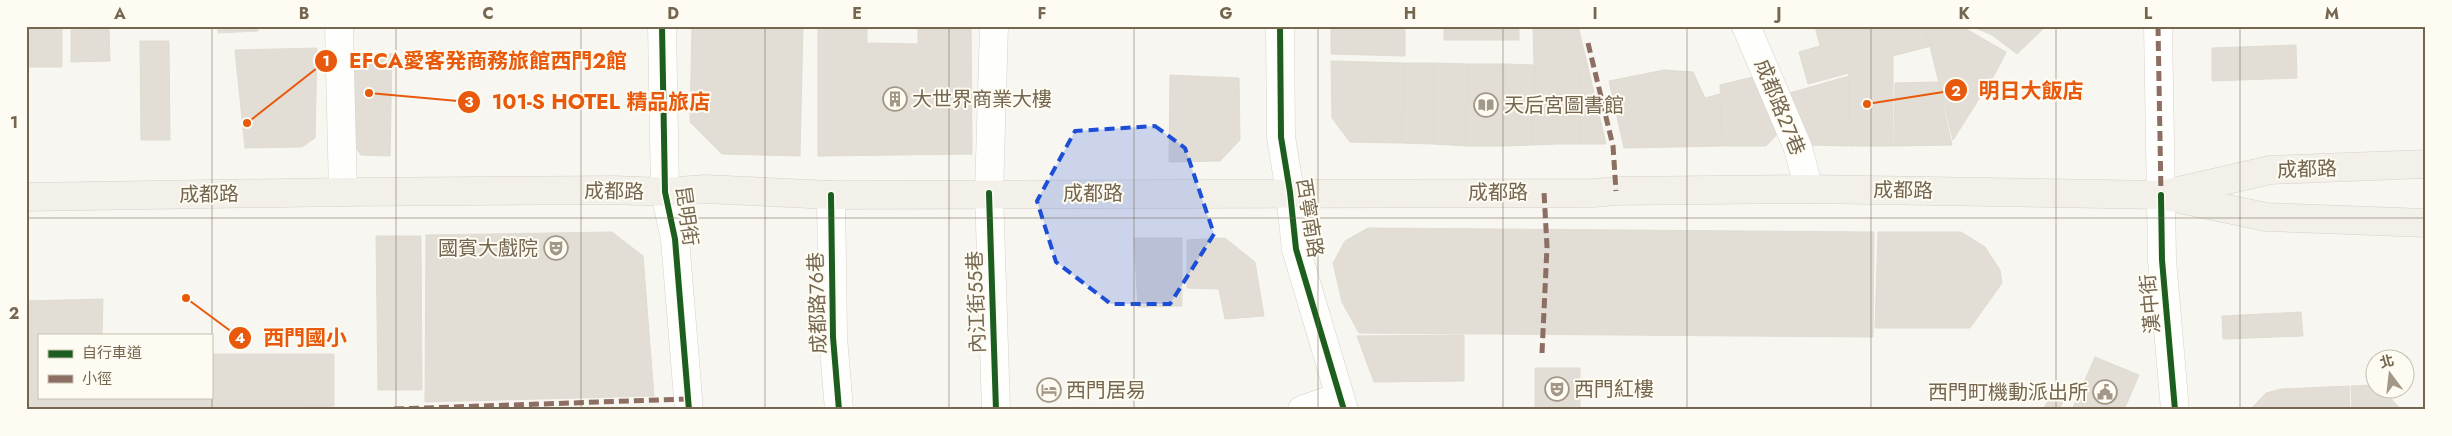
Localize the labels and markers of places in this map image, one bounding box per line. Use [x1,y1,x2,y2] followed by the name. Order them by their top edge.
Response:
[314,43,637,79] callout: EFCA愛客発商務旅館西門2館
[1943,72,2093,108] callout: 明日大飯店
[457,84,720,120] callout: 101-S HOTEL 精品旅店
[912,85,1052,114] place label: 大世界商業大樓
[882,86,908,112] building icon: 大世界商業大樓
[1504,91,1624,120] place label: 天后宮圖書館
[1473,92,1499,118] library icon: 天后宮圖書館
[438,234,538,263] place label: 國賓大戲院
[543,235,569,261] theatre icon: 國賓大戲院
[228,320,357,356] callout: 西門國小
[1574,375,1654,404] place label: 西門紅樓
[1066,376,1146,405] place label: 西門居易
[1544,376,1570,402] theatre icon: 西門紅樓
[1036,377,1062,403] hotel icon: 西門居易
[1928,378,2088,407] place label: 西門町機動派出所
[2092,379,2118,405] public building icon: 西門町機動派出所

